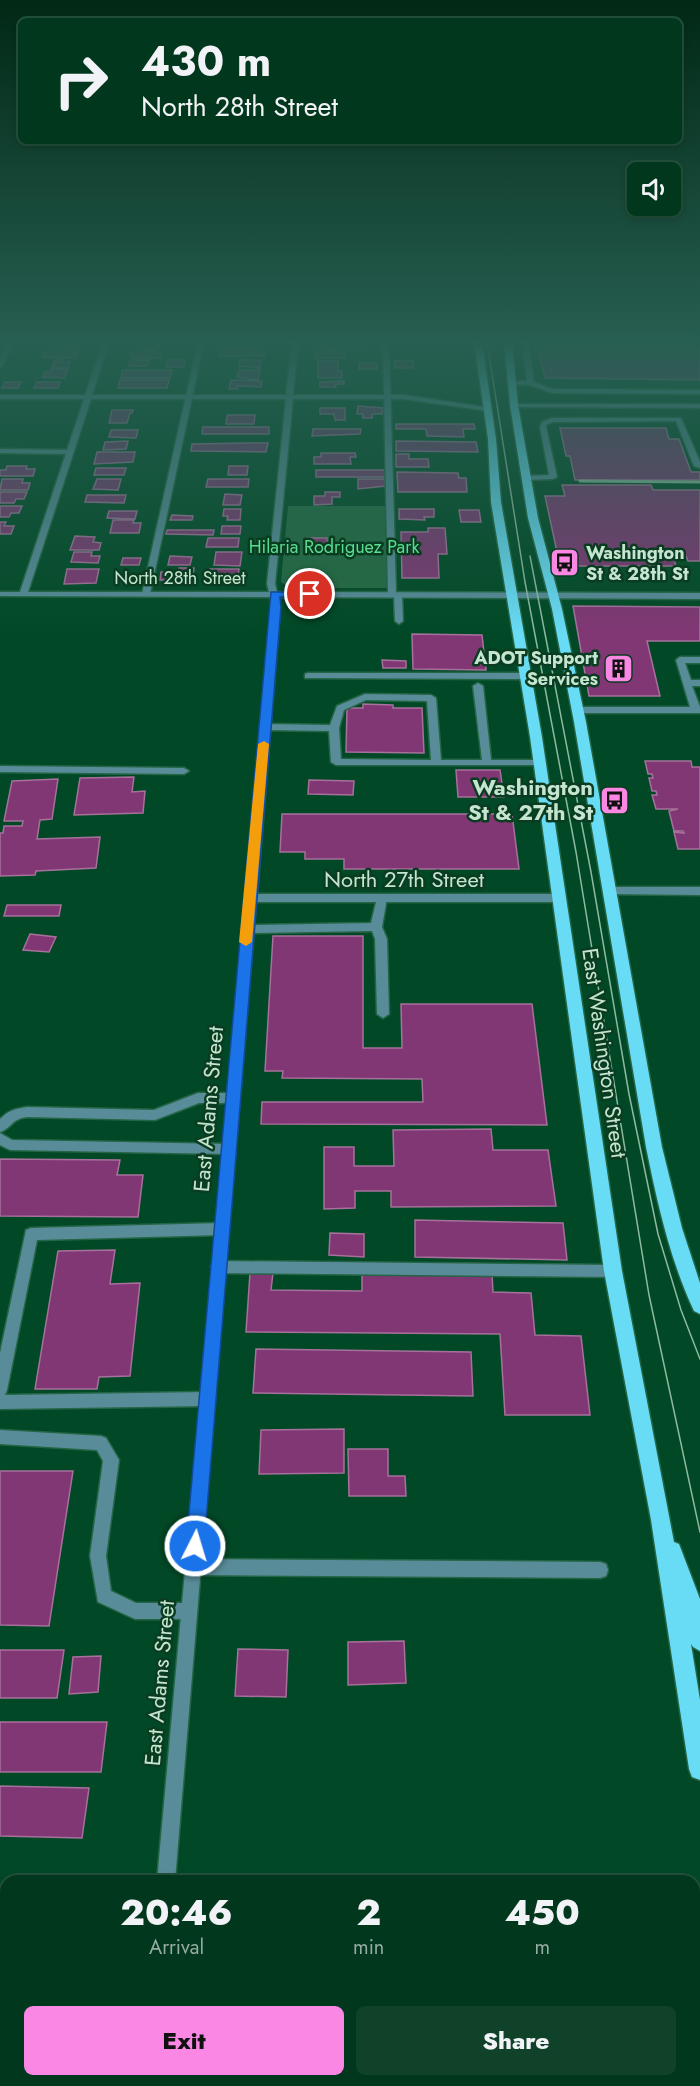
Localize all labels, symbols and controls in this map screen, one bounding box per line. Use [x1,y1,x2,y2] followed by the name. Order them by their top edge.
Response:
[141,31,271,92] text: 430 m
[42,42,120,120] icon: right
[141,87,338,126] text: North 28th Street
[627,162,681,216] map controls
[627,162,681,216] button: sound
[249,534,419,560] park label: Hilaria Rodriguez Park
[586,540,689,587] place label: Washington St & 28th St
[549,547,581,579] bus stop icon: Washington St & 28th St
[114,565,246,591] street label: North 28th Street
[284,568,335,619] pin
[293,577,326,610] icon: arrive
[473,645,598,692] place label: ADOT Support Services
[603,652,635,684] building icon: ADOT Support Services
[468,771,593,828] place label: Washington St & 27th St
[598,784,630,816] bus stop icon: Washington St & 27th St
[324,863,485,895] street label: North 27th Street
[574,946,636,1161] street label: East Washington Street
[185,1024,231,1193] street label: East Adams Street
[163,1514,227,1578] position arrow
[136,1598,182,1767] street label: East Adams Street
[120,1886,233,1938] text: 20:46
[356,1886,381,1938] text: 2
[505,1886,580,1938] text: 450
[149,1933,204,1962] text: Arrival
[353,1933,384,1962] text: min
[534,1933,550,1962] text: m
[24,2006,344,2075] button: Exit
[356,2006,676,2075] button: Share

